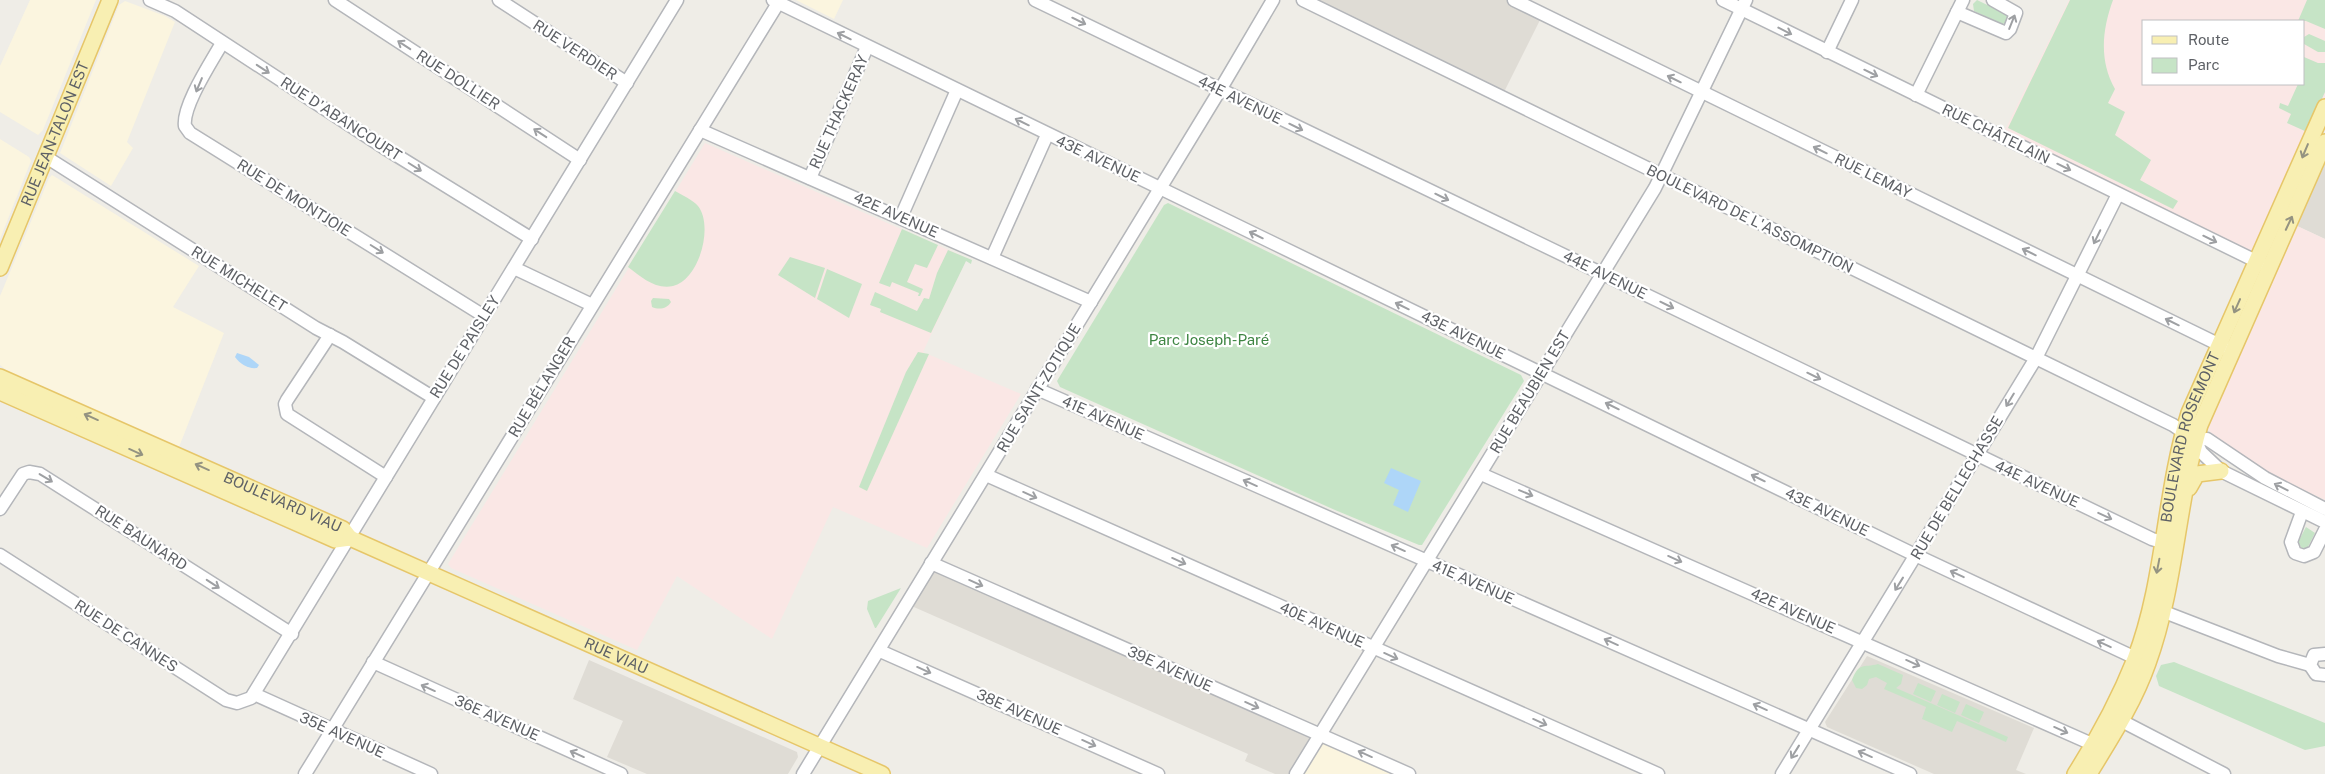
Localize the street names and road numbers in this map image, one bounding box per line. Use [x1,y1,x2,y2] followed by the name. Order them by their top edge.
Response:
[530,16,621,83] street label: RUE VERDIER
[413,46,503,113] street label: RUE DOLLIER
[806,52,871,171] street label: RUE THACKERAY
[17,59,92,208] street label: RUE JEAN-TALON EST
[1195,72,1285,127] street label: 44E AVENUE
[278,73,405,164] street label: RUE D'ABANCOURT
[1940,100,2053,167] street label: RUE CHÂTELAIN
[1053,132,1143,186] street label: 43E AVENUE
[1832,150,1914,201] street label: RUE LEMAY
[234,156,354,239] street label: RUE DE MONTJOIE
[1644,161,1856,276] street label: BOULEVARD DE L'ASSOMPTION
[851,188,941,241] street label: 42E AVENUE
[188,242,290,315] street label: RUE MICHELET
[1560,247,1650,302] street label: 44E AVENUE
[426,292,503,401] street label: RUE DE PAISLEY
[1418,307,1508,362] street label: 43E AVENUE
[993,320,1084,455] street label: RUE SAINT-ZOTIQUE
[1486,327,1573,456] street label: RUE BEAUBIEN EST
[505,333,578,440] street label: RUE BÉLANGER
[2157,349,2223,524] street label: BOULEVARD ROSEMONT
[1060,392,1147,443] street label: 41E AVENUE
[1907,413,2006,563] street label: RUE DE BELLECHASSE
[1992,457,2082,511] street label: 44E AVENUE
[221,468,344,535] street label: BOULEVARD VIAU
[1782,484,1872,539] street label: 43E AVENUE
[92,501,191,574] street label: RUE BAUNARD
[1430,556,1517,607] street label: 41E AVENUE
[1748,584,1838,637] street label: 42E AVENUE
[72,596,181,675] street label: RUE DE CANNES
[1277,598,1367,651] street label: 40E AVENUE
[582,634,651,677] street label: RUE VIAU
[1125,642,1215,695] street label: 39E AVENUE
[974,685,1064,738] street label: 38E AVENUE
[452,691,542,744] street label: 36E AVENUE
[297,708,387,761] street label: 35E AVENUE

